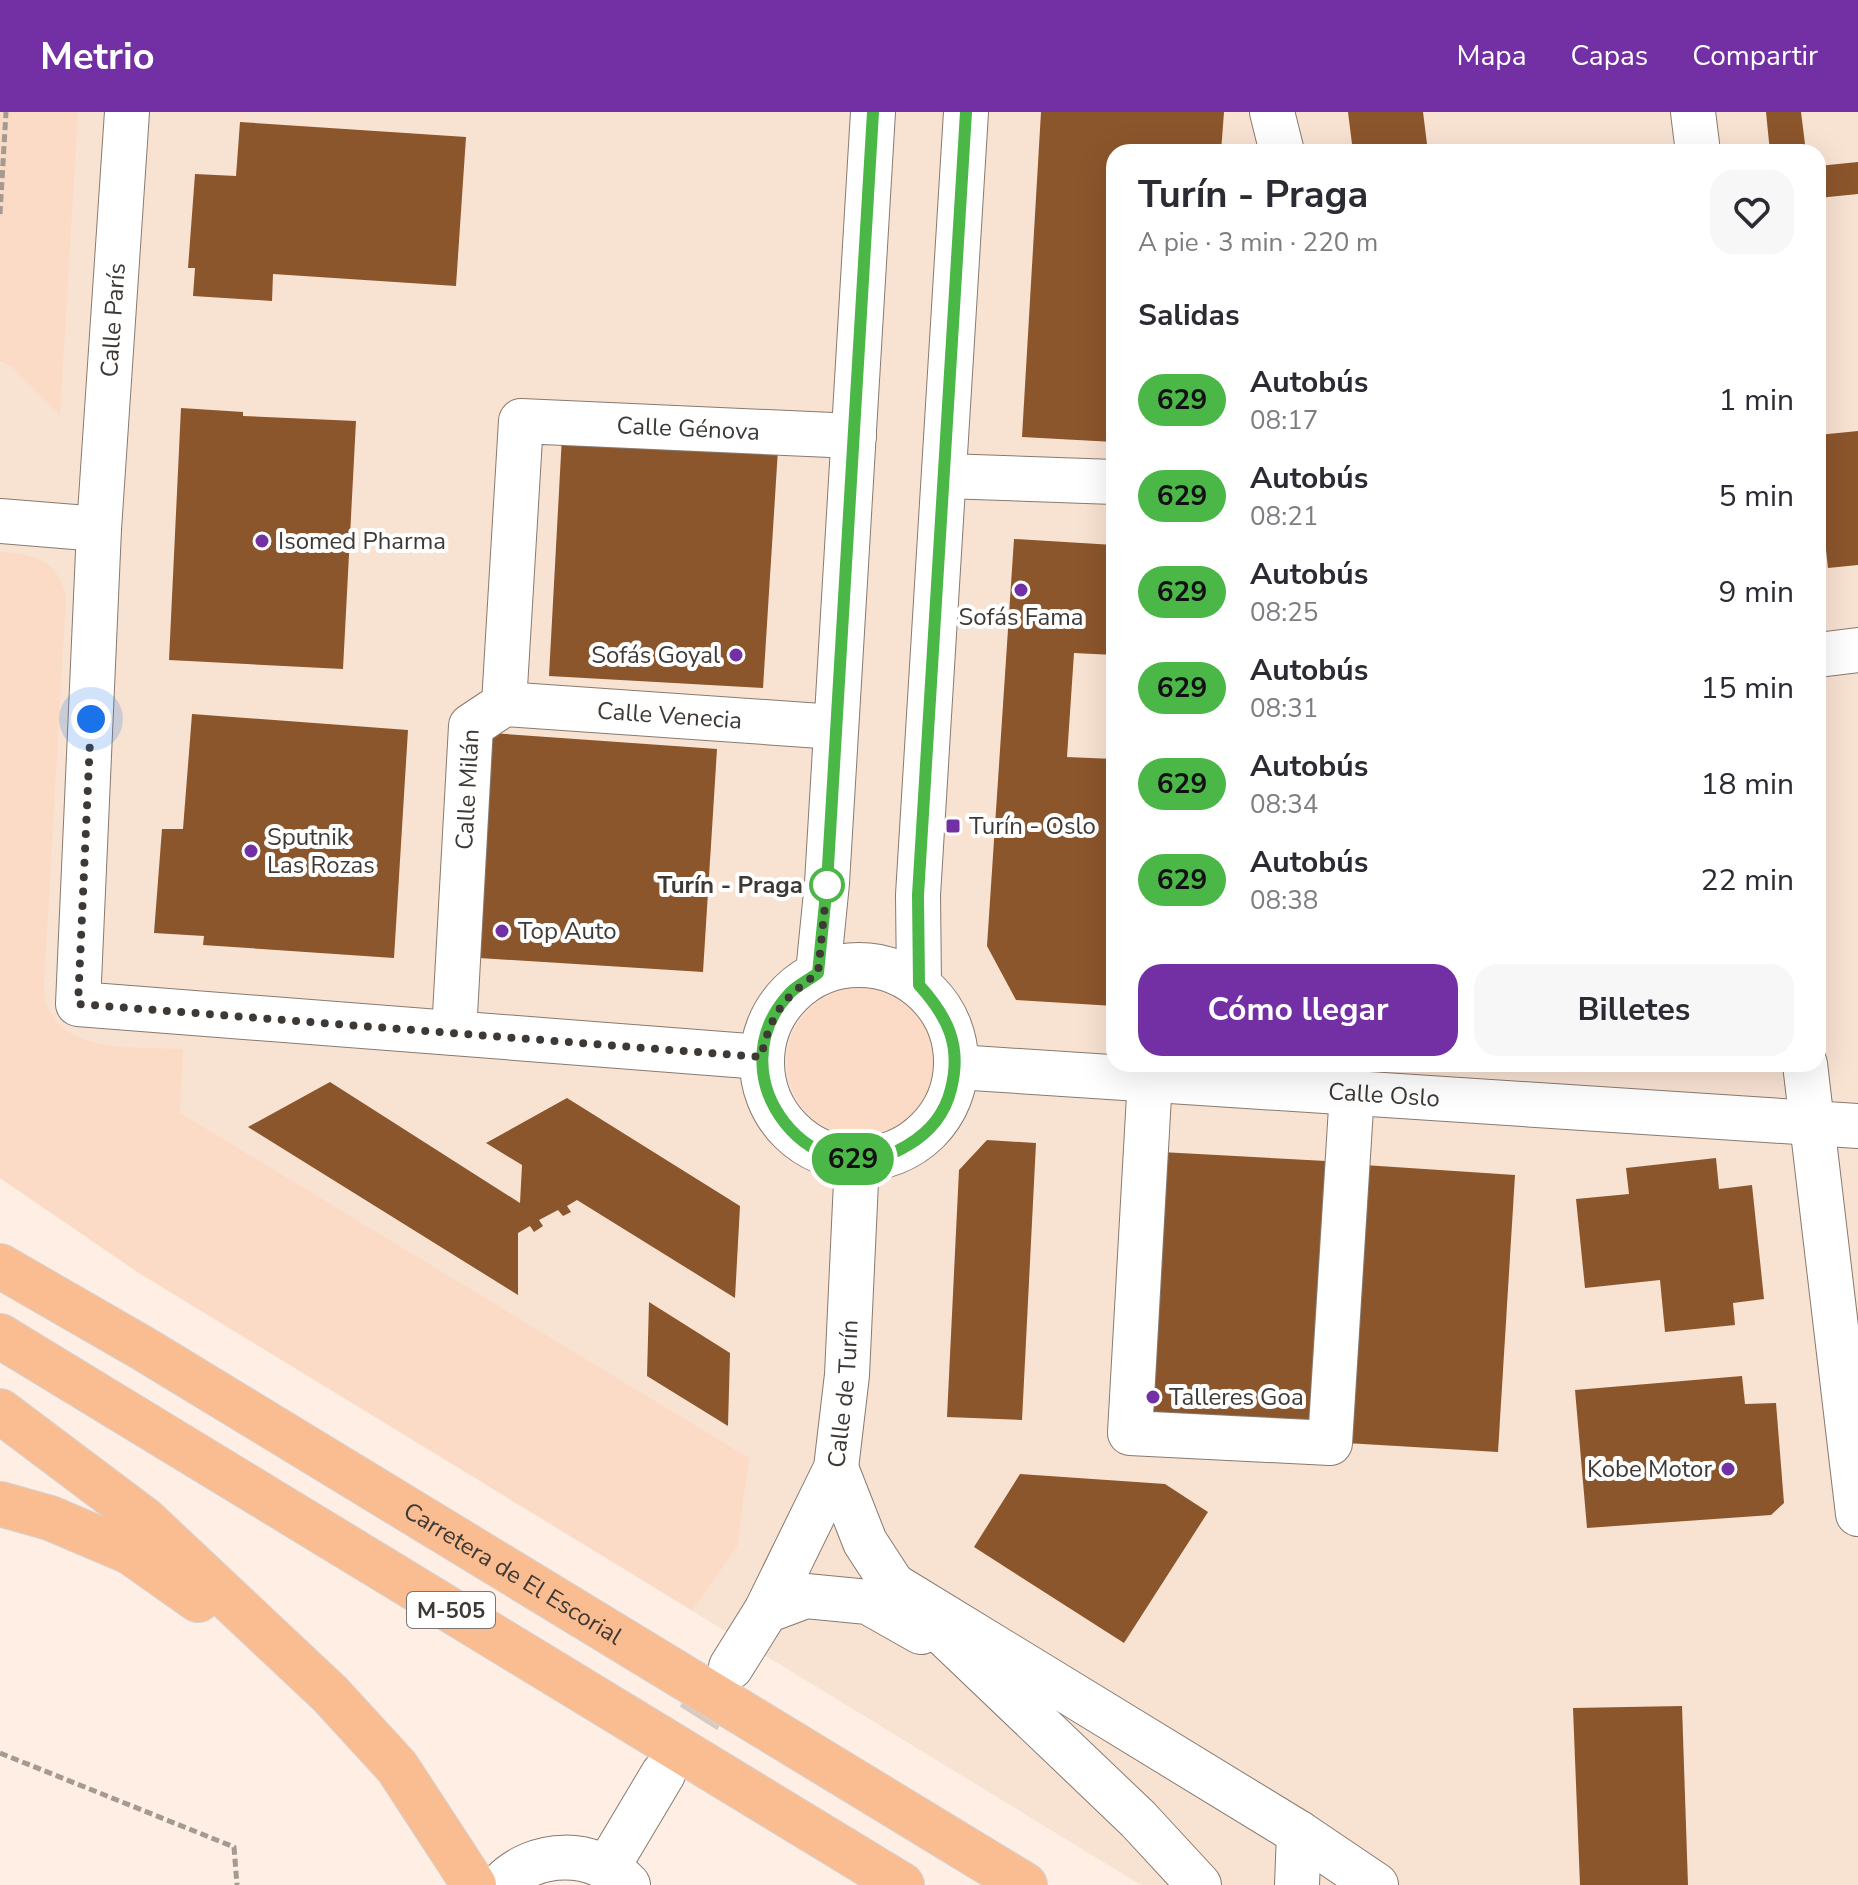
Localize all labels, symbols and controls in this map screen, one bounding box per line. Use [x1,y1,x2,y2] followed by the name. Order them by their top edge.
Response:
[40,31,155,82] text: Metrio
[1457,37,1526,75] text: Mapa
[1570,37,1648,75] text: Capas
[1692,37,1818,75] text: Compartir
[1138,169,1368,220] text: Turín - Praga
[1710,170,1794,254] button: heart
[1138,225,1378,260] text: A pie · 3 min · 220 m
[93,262,133,378] street label: Calle París
[1138,295,1240,336] text: Salidas
[1250,362,1368,403] text: Autobús
[1719,380,1794,421] text: 1 min
[1157,381,1207,419] text: 629
[1250,403,1318,438] text: 08:17
[616,409,761,448] street label: Calle Génova
[1250,458,1368,499] text: Autobús
[1719,476,1794,517] text: 5 min
[1157,477,1207,515] text: 629
[1250,499,1318,534] text: 08:21
[278,525,446,557] place label: Isomed Pharma
[253,532,271,550] marker: Isomed Pharma
[1250,554,1368,595] text: Autobús
[1719,572,1794,613] text: 9 min
[1157,573,1207,611] text: 629
[1012,581,1030,599] marker: Sofás Fama
[1250,595,1318,630] text: 08:25
[959,601,1083,633] place label: Sofás Fama
[591,639,720,671] place label: Sofás Goyal
[727,646,745,664] marker: Sofás Goyal
[1250,650,1368,691] text: Autobús
[1701,668,1794,709] text: 15 min
[1157,669,1207,707] text: 629
[1250,691,1318,726] text: 08:31
[596,695,743,737] street label: Calle Venecia
[71,699,111,739] your location
[448,728,487,851] street label: Calle Milán
[1250,746,1368,787] text: Autobús
[1701,764,1794,805] text: 18 min
[1157,765,1207,803] text: 629
[1250,787,1318,822] text: 08:34
[969,810,1096,842] place label: Turín - Oslo
[944,817,962,835] marker: Turín - Oslo
[267,821,375,881] place label: Sputnik Las Rozas
[242,842,260,860] marker: Sputnik Las Rozas
[1250,842,1368,883] text: Autobús
[1701,860,1794,901] text: 22 min
[1157,861,1207,899] text: 629
[810,868,844,902] marker: Turín - Praga
[658,869,803,901] place label: Turín - Praga
[1250,883,1318,918] text: 08:38
[518,915,617,947] place label: Top Auto
[493,922,511,940] marker: Top Auto
[1138,964,1458,1056] button: Cómo llegar
[1474,964,1794,1056] button: Billetes
[1327,1075,1441,1115] street label: Calle Oslo
[807,1133,899,1185] line badge: 629
[828,1140,878,1178] text: 629
[820,1319,866,1469] street label: Calle de Turín
[1169,1381,1304,1413] place label: Talleres Goa
[1144,1388,1162,1406] marker: Talleres Goa
[1587,1453,1712,1485] place label: Kobe Motor
[1719,1460,1737,1478] marker: Kobe Motor
[398,1495,628,1652] street label: Carretera de El Escorial
[407,1592,495,1628] road number: M-505

